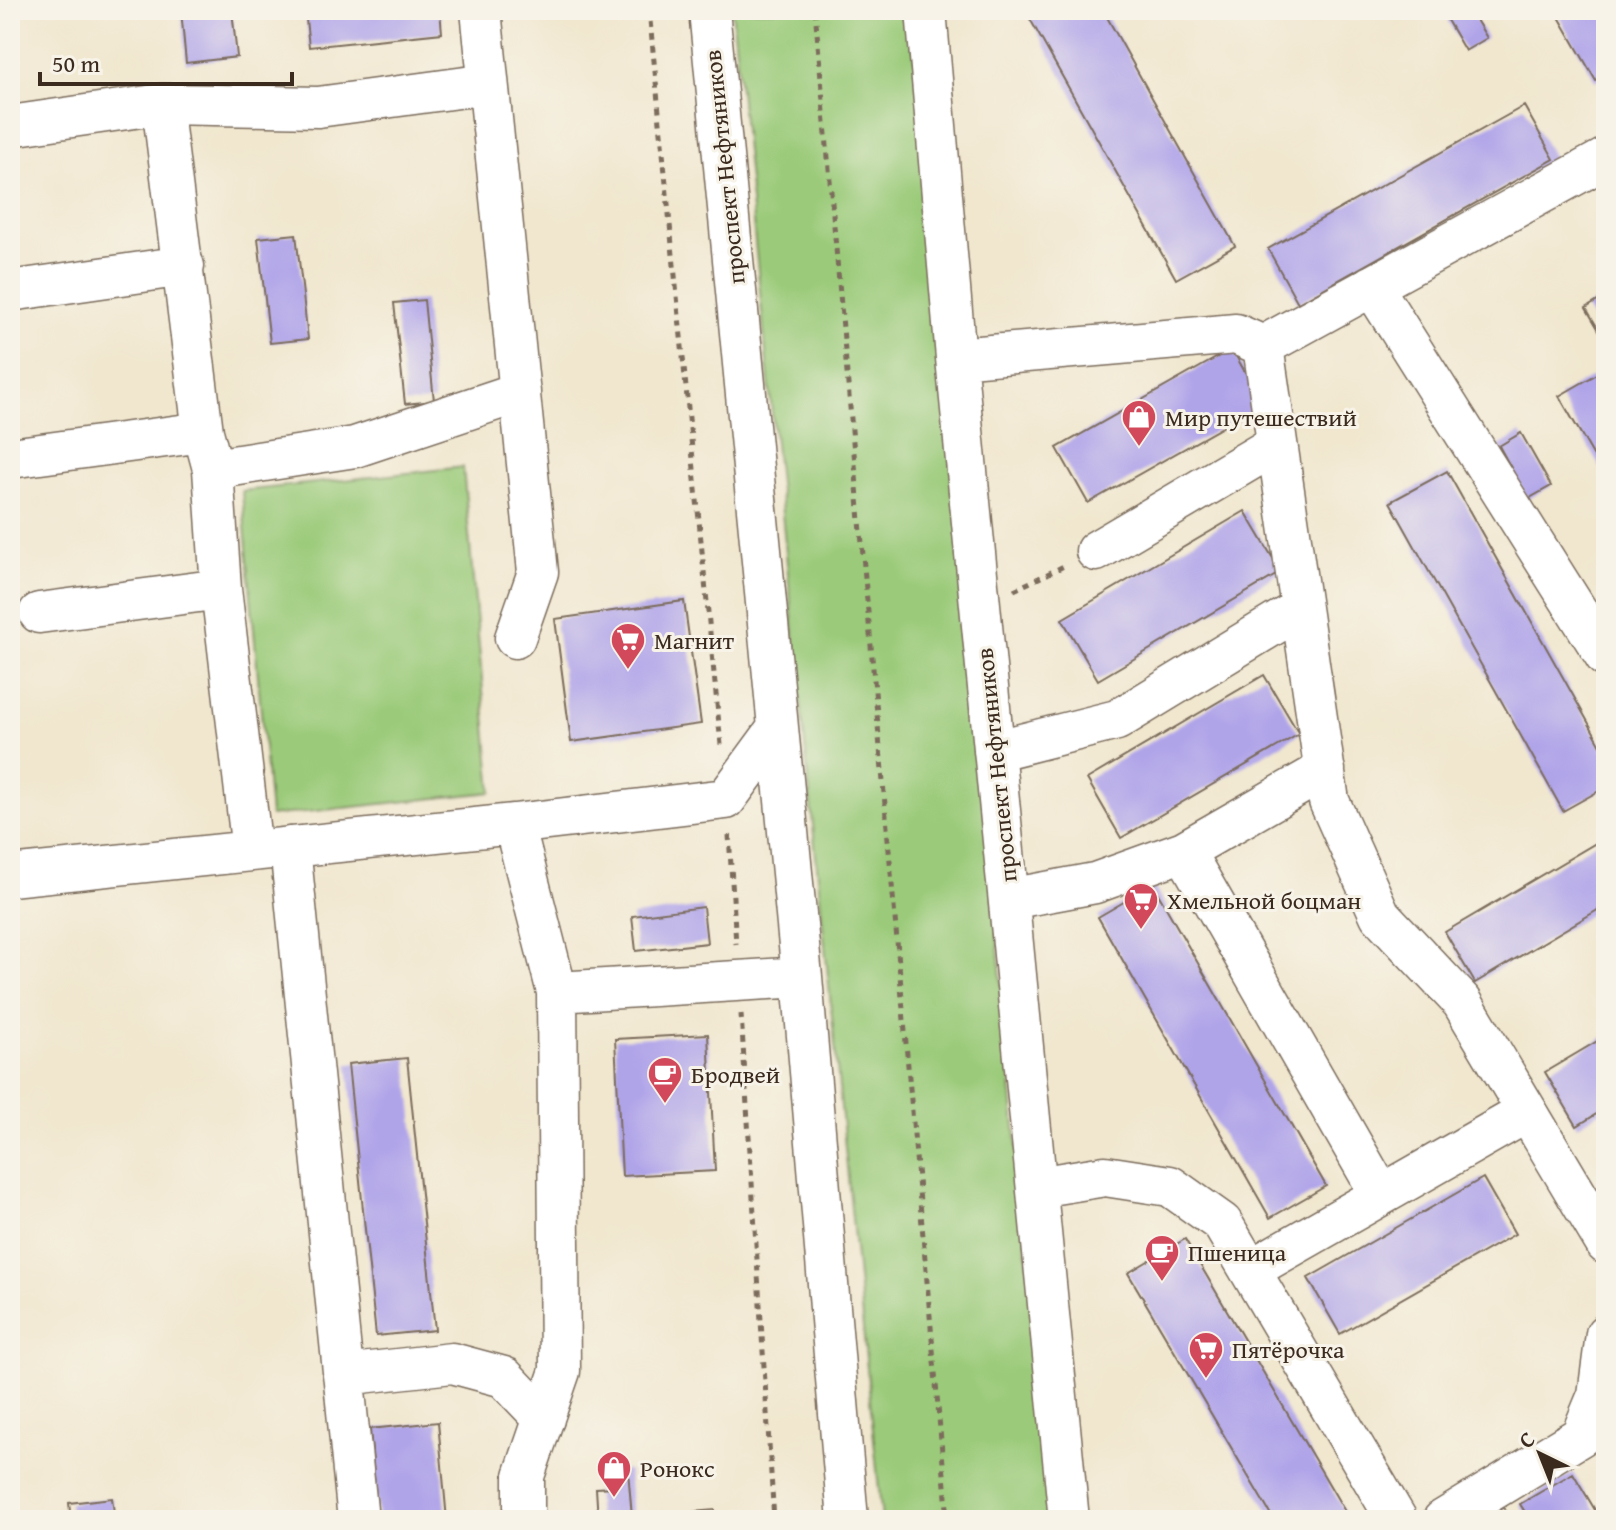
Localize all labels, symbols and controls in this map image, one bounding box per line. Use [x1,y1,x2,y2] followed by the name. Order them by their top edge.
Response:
[40,36,292,86] scale bar
[52,46,100,81] text: 50 m
[694,48,754,286] street label: проспект Нефтяников
[1120,398,1158,448] shop icon: Мир путешествий
[1165,400,1357,435] place label: Мир путешествий
[609,621,647,671] supermarket icon: Магнит
[654,623,735,658] place label: Магнит
[966,646,1026,884] street label: проспект Нефтяников
[1122,881,1160,931] supermarket icon: Хмельной боцман
[1167,883,1361,918] place label: Хмельной боцман
[646,1055,684,1105] cafe icon: Бродвей
[691,1057,780,1092] place label: Бродвей
[1143,1233,1181,1283] cafe icon: Пшеница
[1188,1235,1287,1270] place label: Пшеница
[1187,1330,1225,1380] supermarket icon: Пятёрочка
[1232,1332,1345,1367] place label: Пятёрочка
[1500,1414,1580,1494] north arrow
[1511,1423,1542,1455] text: С
[595,1449,633,1499] shop icon: Ронокс
[640,1451,715,1486] place label: Ронокс

